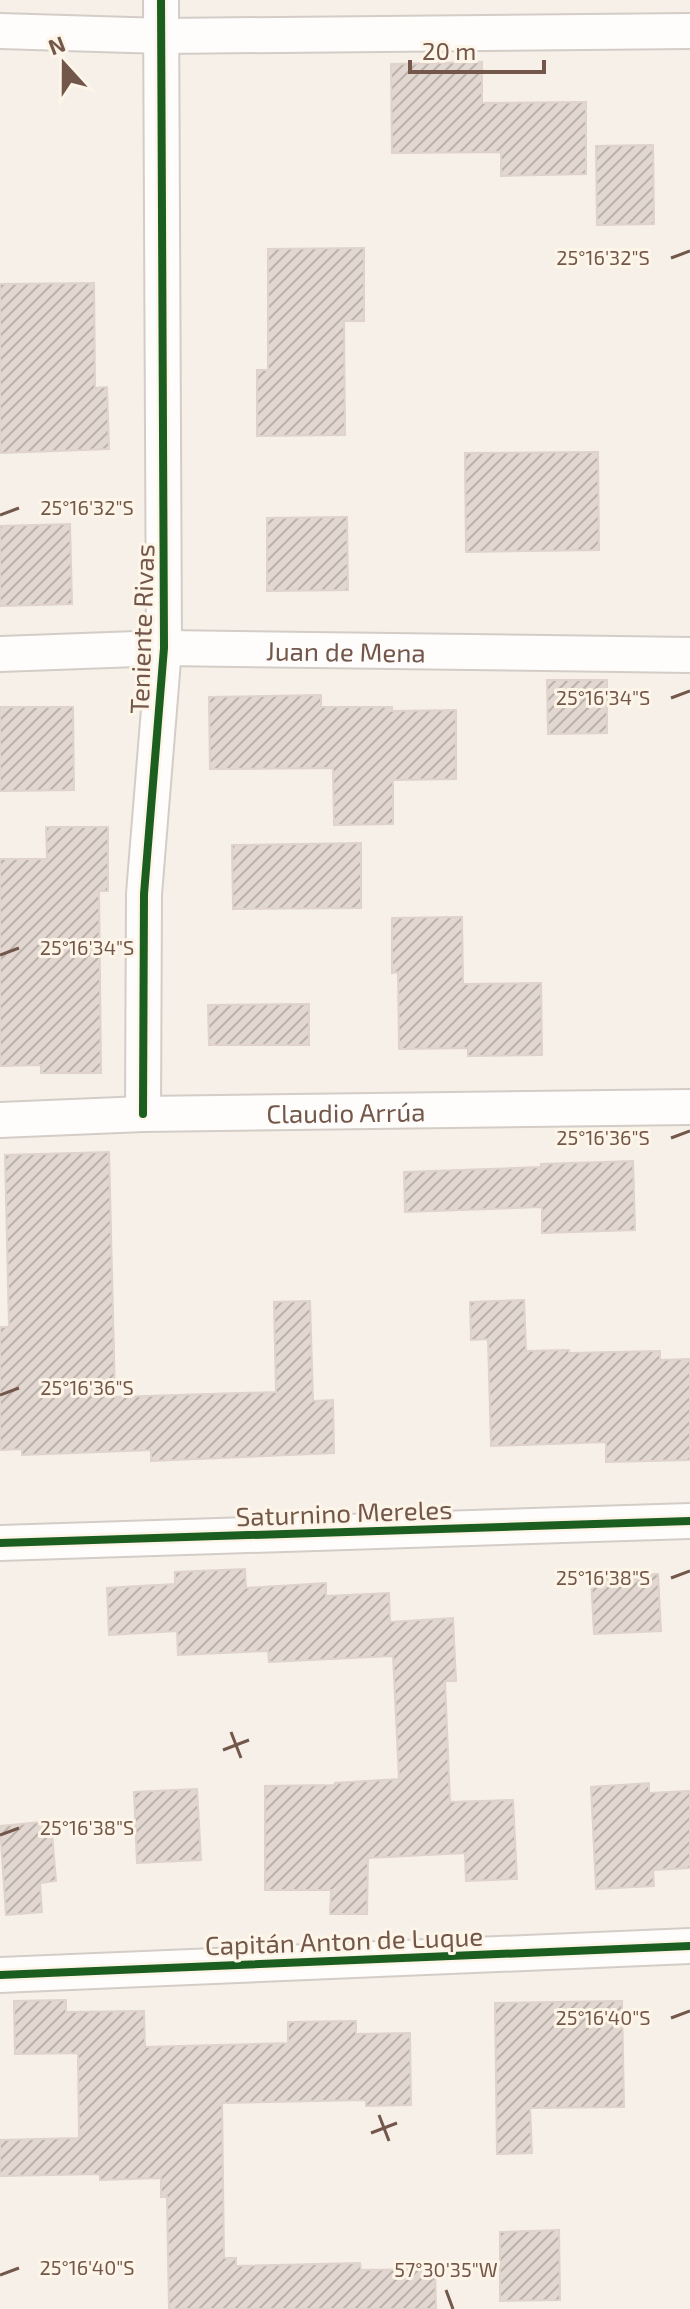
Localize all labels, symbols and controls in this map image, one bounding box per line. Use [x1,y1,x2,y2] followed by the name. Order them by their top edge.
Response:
[24,24,104,104] north arrow
[410,24,544,74] scale bar
[44,29,69,59] text: N
[422,36,476,65] text: 20 m
[556,245,650,269] text: 25°16'32"S
[40,495,134,519] text: 25°16'32"S
[123,543,159,715] street label: Teniente Rivas
[266,634,426,667] street label: Juan de Mena
[556,685,650,709] text: 25°16'34"S
[40,935,134,959] text: 25°16'34"S
[266,1095,426,1128] street label: Claudio Arrúa
[556,1125,650,1149] text: 25°16'36"S
[40,1375,134,1399] text: 25°16'36"S
[235,1493,453,1531] street label: Saturnino Mereles
[556,1565,650,1589] text: 25°16'38"S
[40,1815,134,1839] text: 25°16'38"S
[204,1920,484,1960] street label: Capitán Anton de Luque
[555,2005,651,2029] text: 25°16'40"S
[39,2255,135,2279] text: 25°16'40"S
[394,2257,498,2281] text: 57°30'35"W

